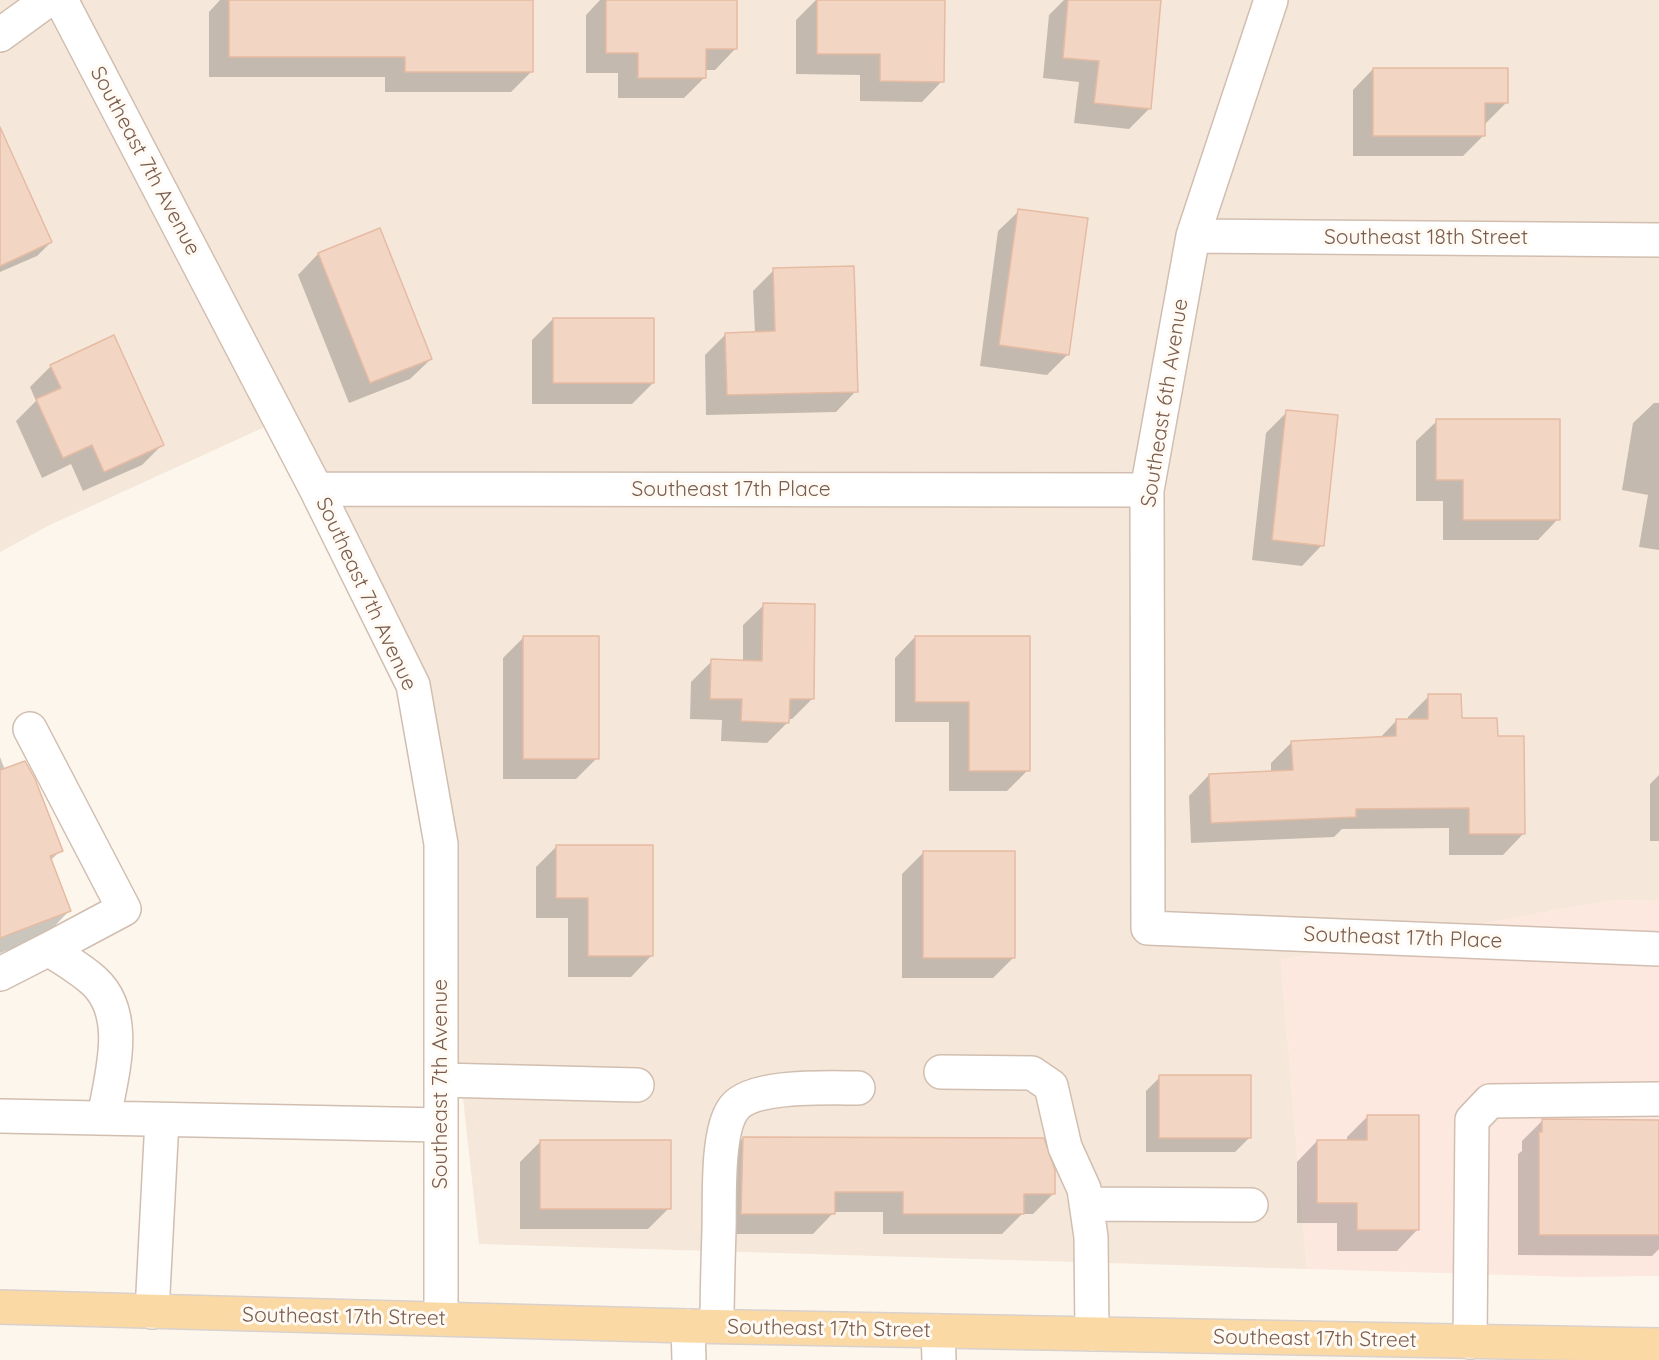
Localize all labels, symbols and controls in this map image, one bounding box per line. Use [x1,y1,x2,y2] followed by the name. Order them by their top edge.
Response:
[85,62,205,260] street label: Southeast 7th Avenue
[1324,225,1528,251] street label: Southeast 18th Street
[1136,297,1194,509] street label: Southeast 6th Avenue
[632,477,830,503] street label: Southeast 17th Place
[310,493,422,695] street label: Southeast 7th Avenue
[1303,922,1503,954] street label: Southeast 17th Place
[428,979,454,1189] street label: Southeast 7th Avenue
[242,1303,446,1331] street label: Southeast 17th Street
[727,1315,931,1343] street label: Southeast 17th Street
[1213,1325,1417,1353] street label: Southeast 17th Street

